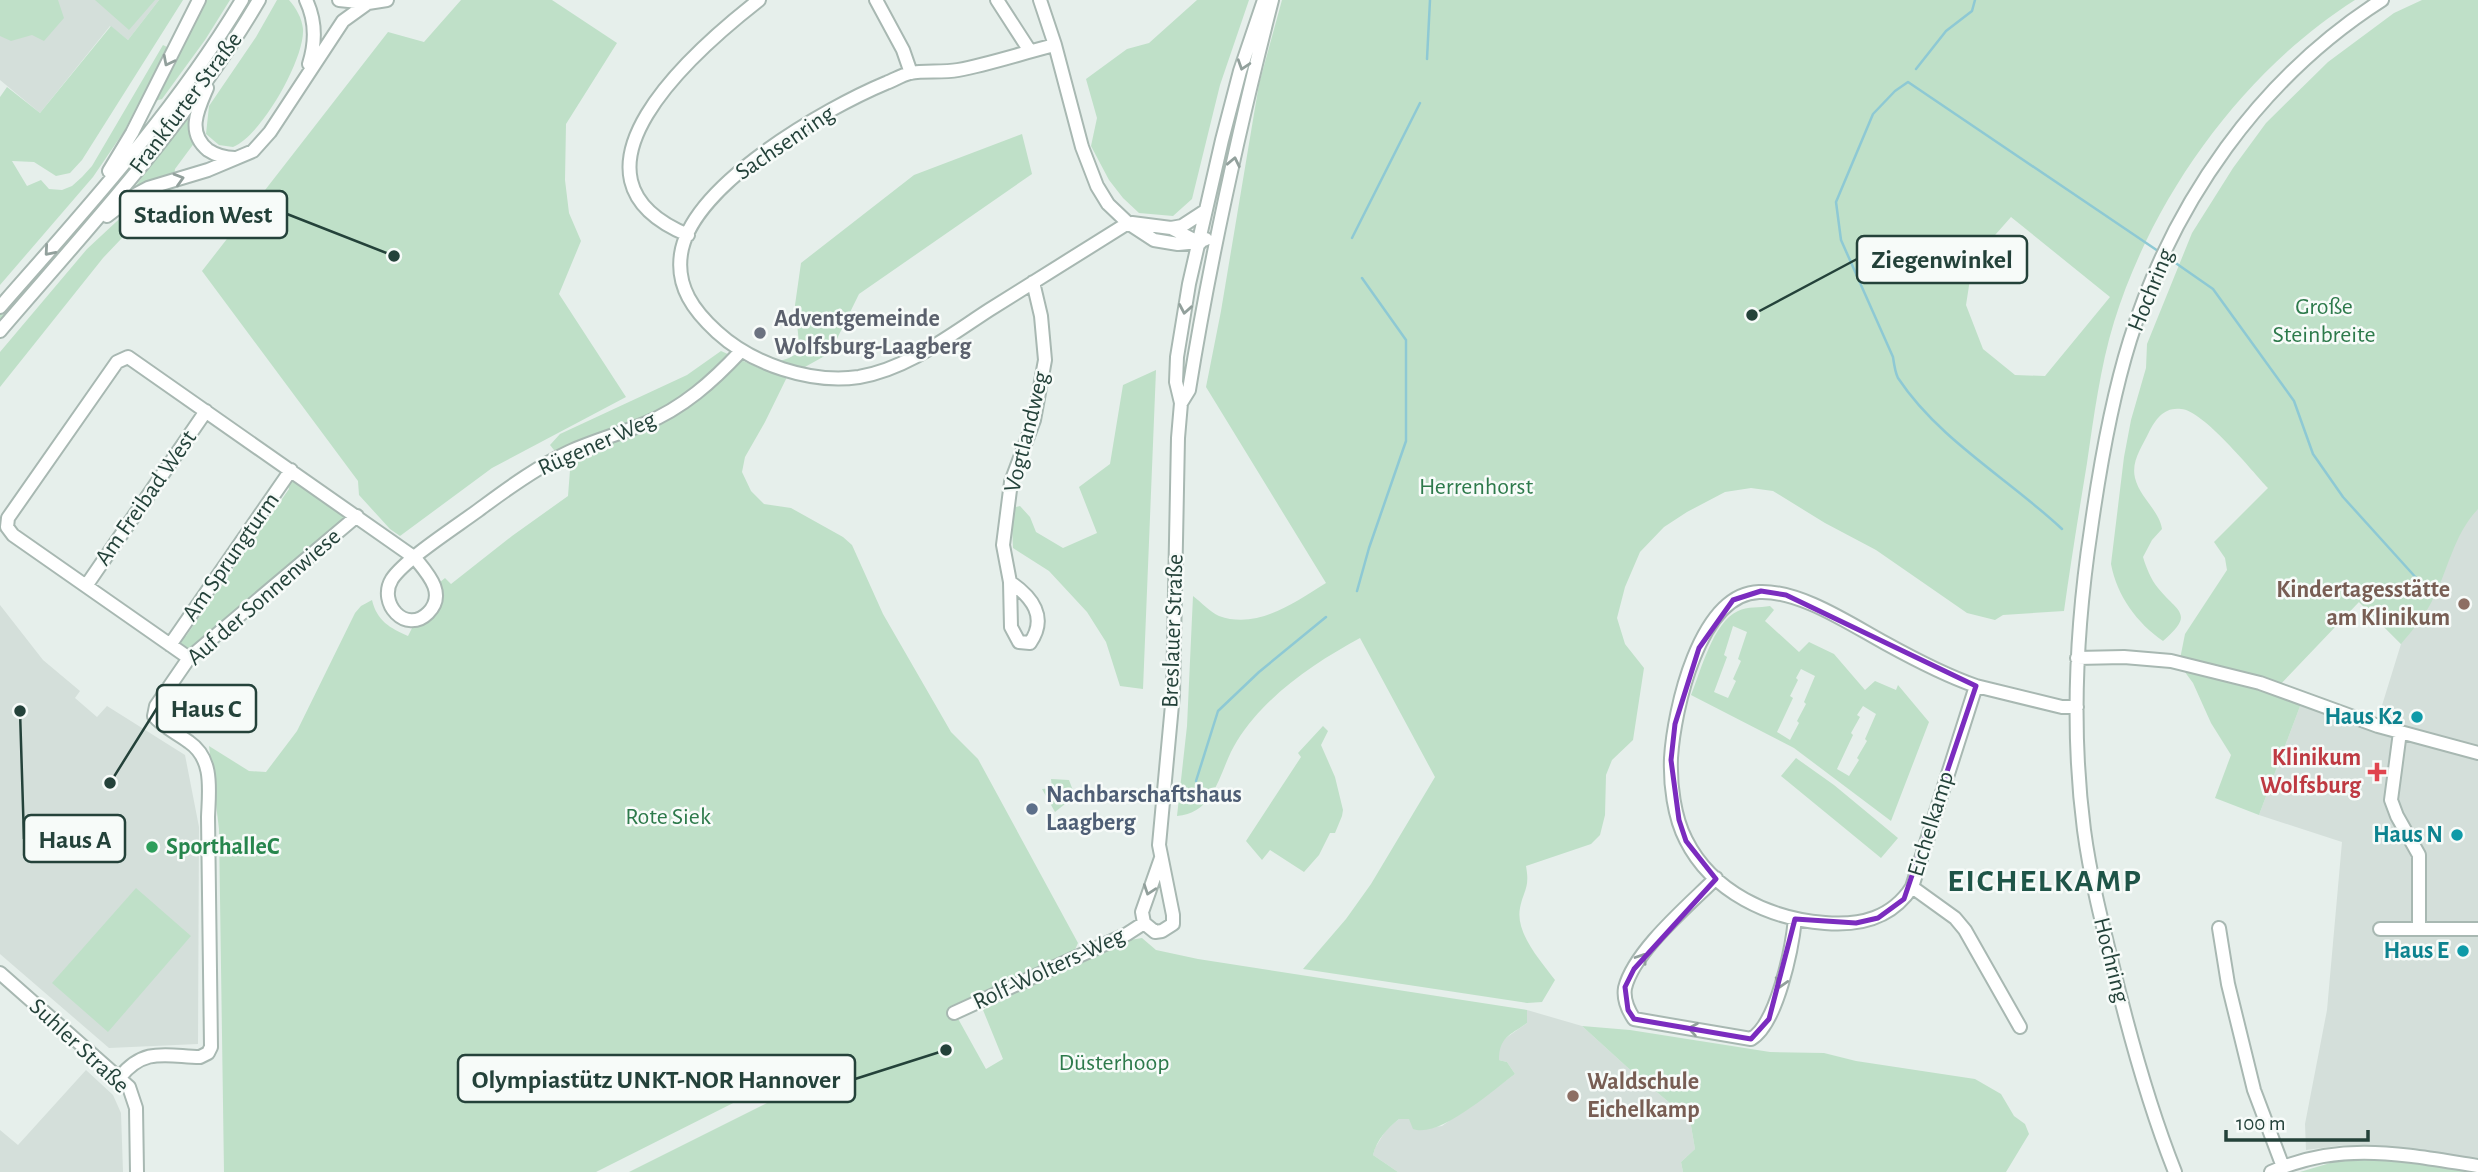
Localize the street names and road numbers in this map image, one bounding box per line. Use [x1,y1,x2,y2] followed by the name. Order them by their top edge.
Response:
[125,28,247,178] street label: Frankfurter Straße
[731,101,839,185] street label: Sachsenring
[2124,245,2179,335] street label: Hochring
[1000,369,1054,495] street label: Vogtlandweg
[535,407,660,481] street label: Rügener Weg
[91,426,202,570] street label: Am Freibad West
[178,488,284,626] street label: Am Sprungturm
[183,524,345,670] street label: Auf der Sonnenwiese
[1158,553,1188,709] street label: Breslauer Straße
[1904,768,1958,880] street label: Eichelkamp
[2089,915,2133,1005] street label: Hochring
[969,923,1129,1015] street label: Rolf-Wolters-Weg
[24,994,134,1098] street label: Suhler Straße

